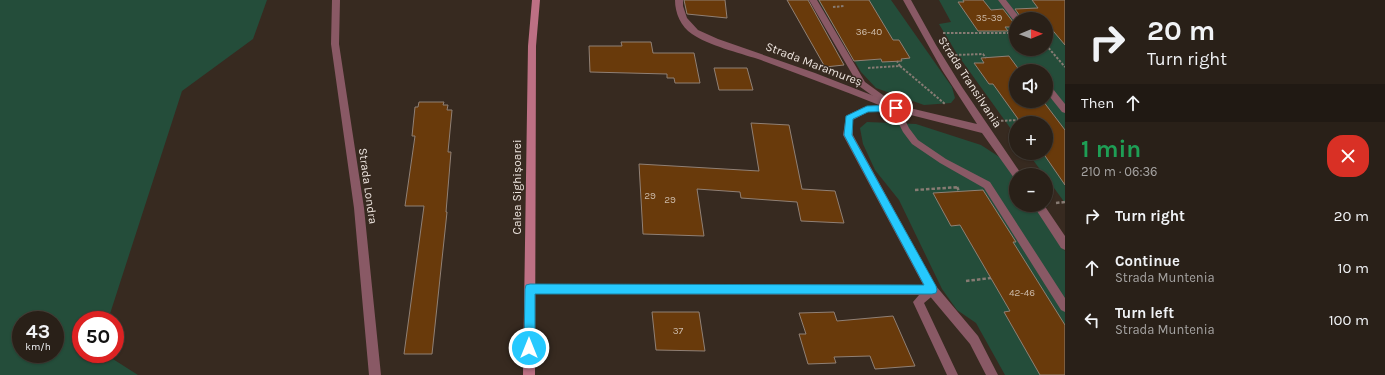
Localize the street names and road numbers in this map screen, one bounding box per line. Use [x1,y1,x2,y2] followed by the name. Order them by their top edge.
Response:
[935,34,1005,130] street label: Strada Transilvania
[764,39,864,89] street label: Strada Maramureș
[510,140,524,234] street label: Calea Sighișoarei
[356,147,380,225] street label: Strada Londra

